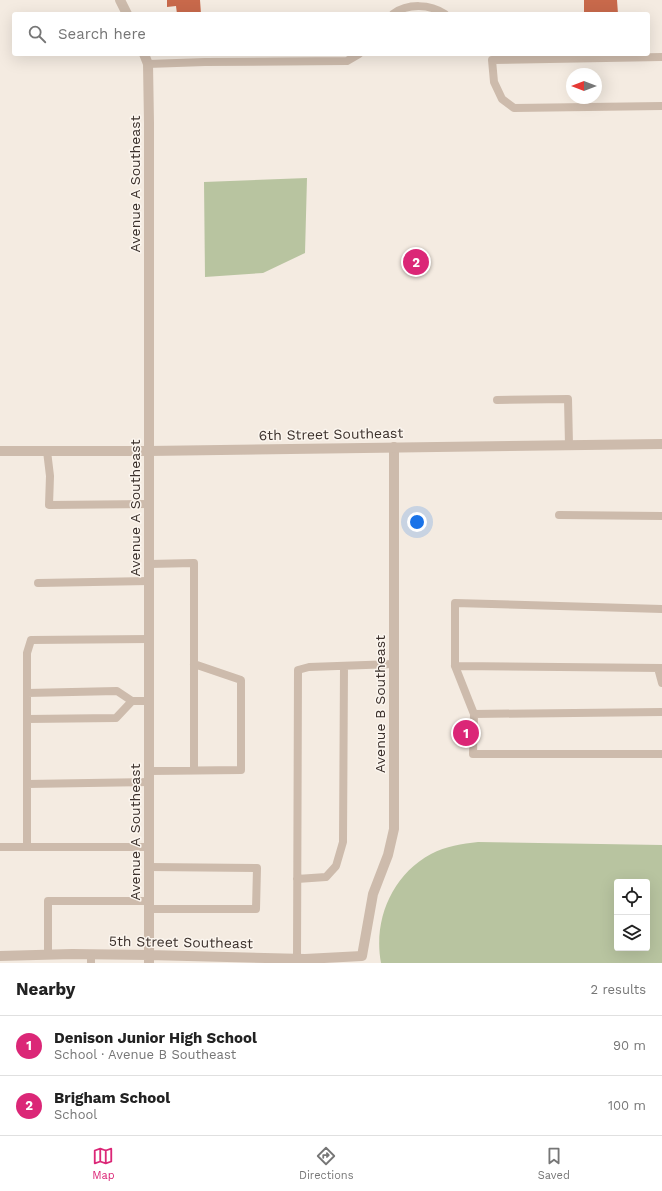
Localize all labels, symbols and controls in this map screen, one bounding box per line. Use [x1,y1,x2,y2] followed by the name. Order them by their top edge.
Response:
[12,12,650,56] search box
[26,23,48,45] icon: search
[58,25,146,43] text: Search here
[566,68,602,104] north arrow
[127,115,143,252] street label: Avenue A Southeast
[403,247,429,277] pin: 2
[259,425,404,443] street label: 6th Street Southeast
[127,439,143,576] street label: Avenue A Southeast
[407,512,427,532] your location
[372,635,388,773] street label: Avenue B Southeast
[453,718,479,748] pin: 1
[127,763,143,900] street label: Avenue A Southeast
[614,879,650,951] map controls
[614,879,650,915] button: locate
[614,915,650,951] button: layers
[109,933,253,951] street label: 5th Street Southeast
[16,979,75,999] text: Nearby
[591,982,646,997] text: 2 results
[54,1029,257,1047] text: Denison Junior High School
[26,1038,32,1053] text: 1
[613,1038,646,1053] text: 90 m
[54,1047,236,1062] text: School · Avenue B Southeast
[54,1089,170,1107] text: Brigham School
[25,1098,33,1113] text: 2
[608,1098,646,1113] text: 100 m
[54,1107,97,1122] text: School
[92,1145,115,1182] tab: Map
[299,1145,353,1182] tab: Directions
[538,1145,570,1182] tab: Saved

